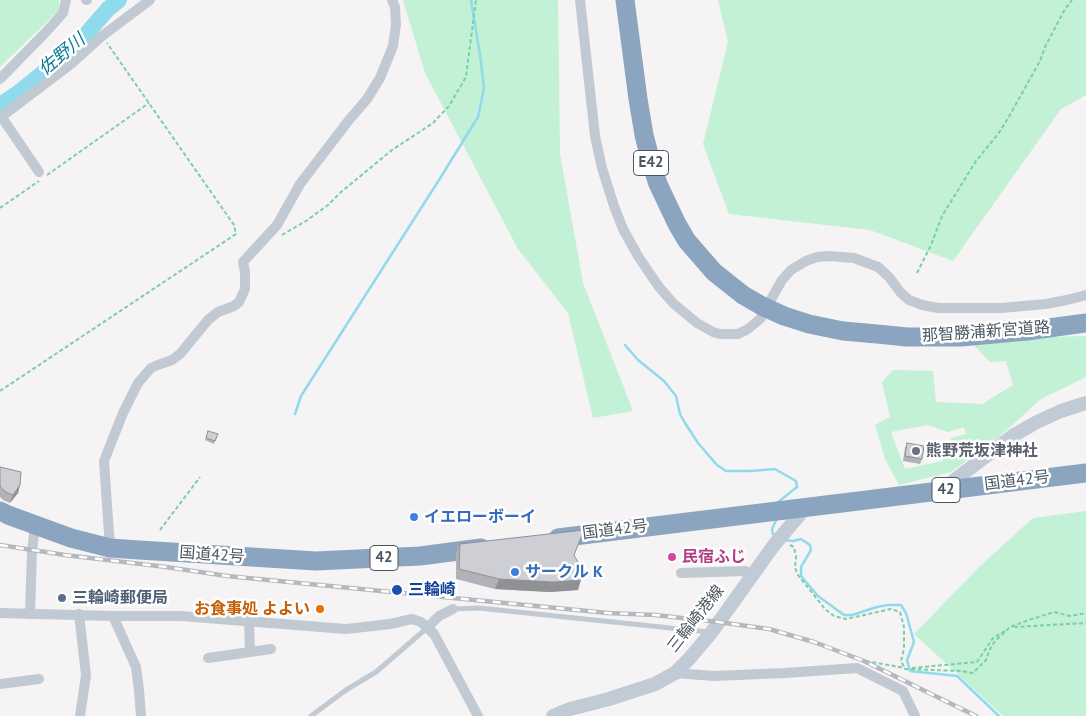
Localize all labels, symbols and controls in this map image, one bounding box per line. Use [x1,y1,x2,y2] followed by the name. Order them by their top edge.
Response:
[34,29,90,81] water label: 佐野川
[634,150,668,176] road number: E42
[921,318,1051,346] street label: 那智勝浦新宮道路
[926,441,1038,461] place label: 熊野荒坂津神社
[910,445,922,457] marker: 熊野荒坂津神社
[983,467,1051,495] street label: 国道42号
[932,478,960,502] road number: 42
[424,507,536,527] place label: イエローボーイ
[408,511,420,523] marker: イエローボーイ
[581,516,649,544] street label: 国道42号
[179,543,245,567] street label: 国道42号
[370,546,398,570] road number: 42
[682,547,746,567] place label: 民宿ふじ
[666,551,678,563] marker: 民宿ふじ
[525,562,603,582] place label: サークル K
[509,566,521,578] marker: サークル K
[408,580,456,600] place label: 三輪崎
[664,582,728,656] street label: 三輪崎港線
[390,583,404,597] marker: 三輪崎
[72,588,168,608] place label: 三輪崎郵便局
[56,592,68,604] marker: 三輪崎郵便局
[194,599,310,619] place label: お食事処 よよい
[314,603,326,615] marker: お食事処 よよい

